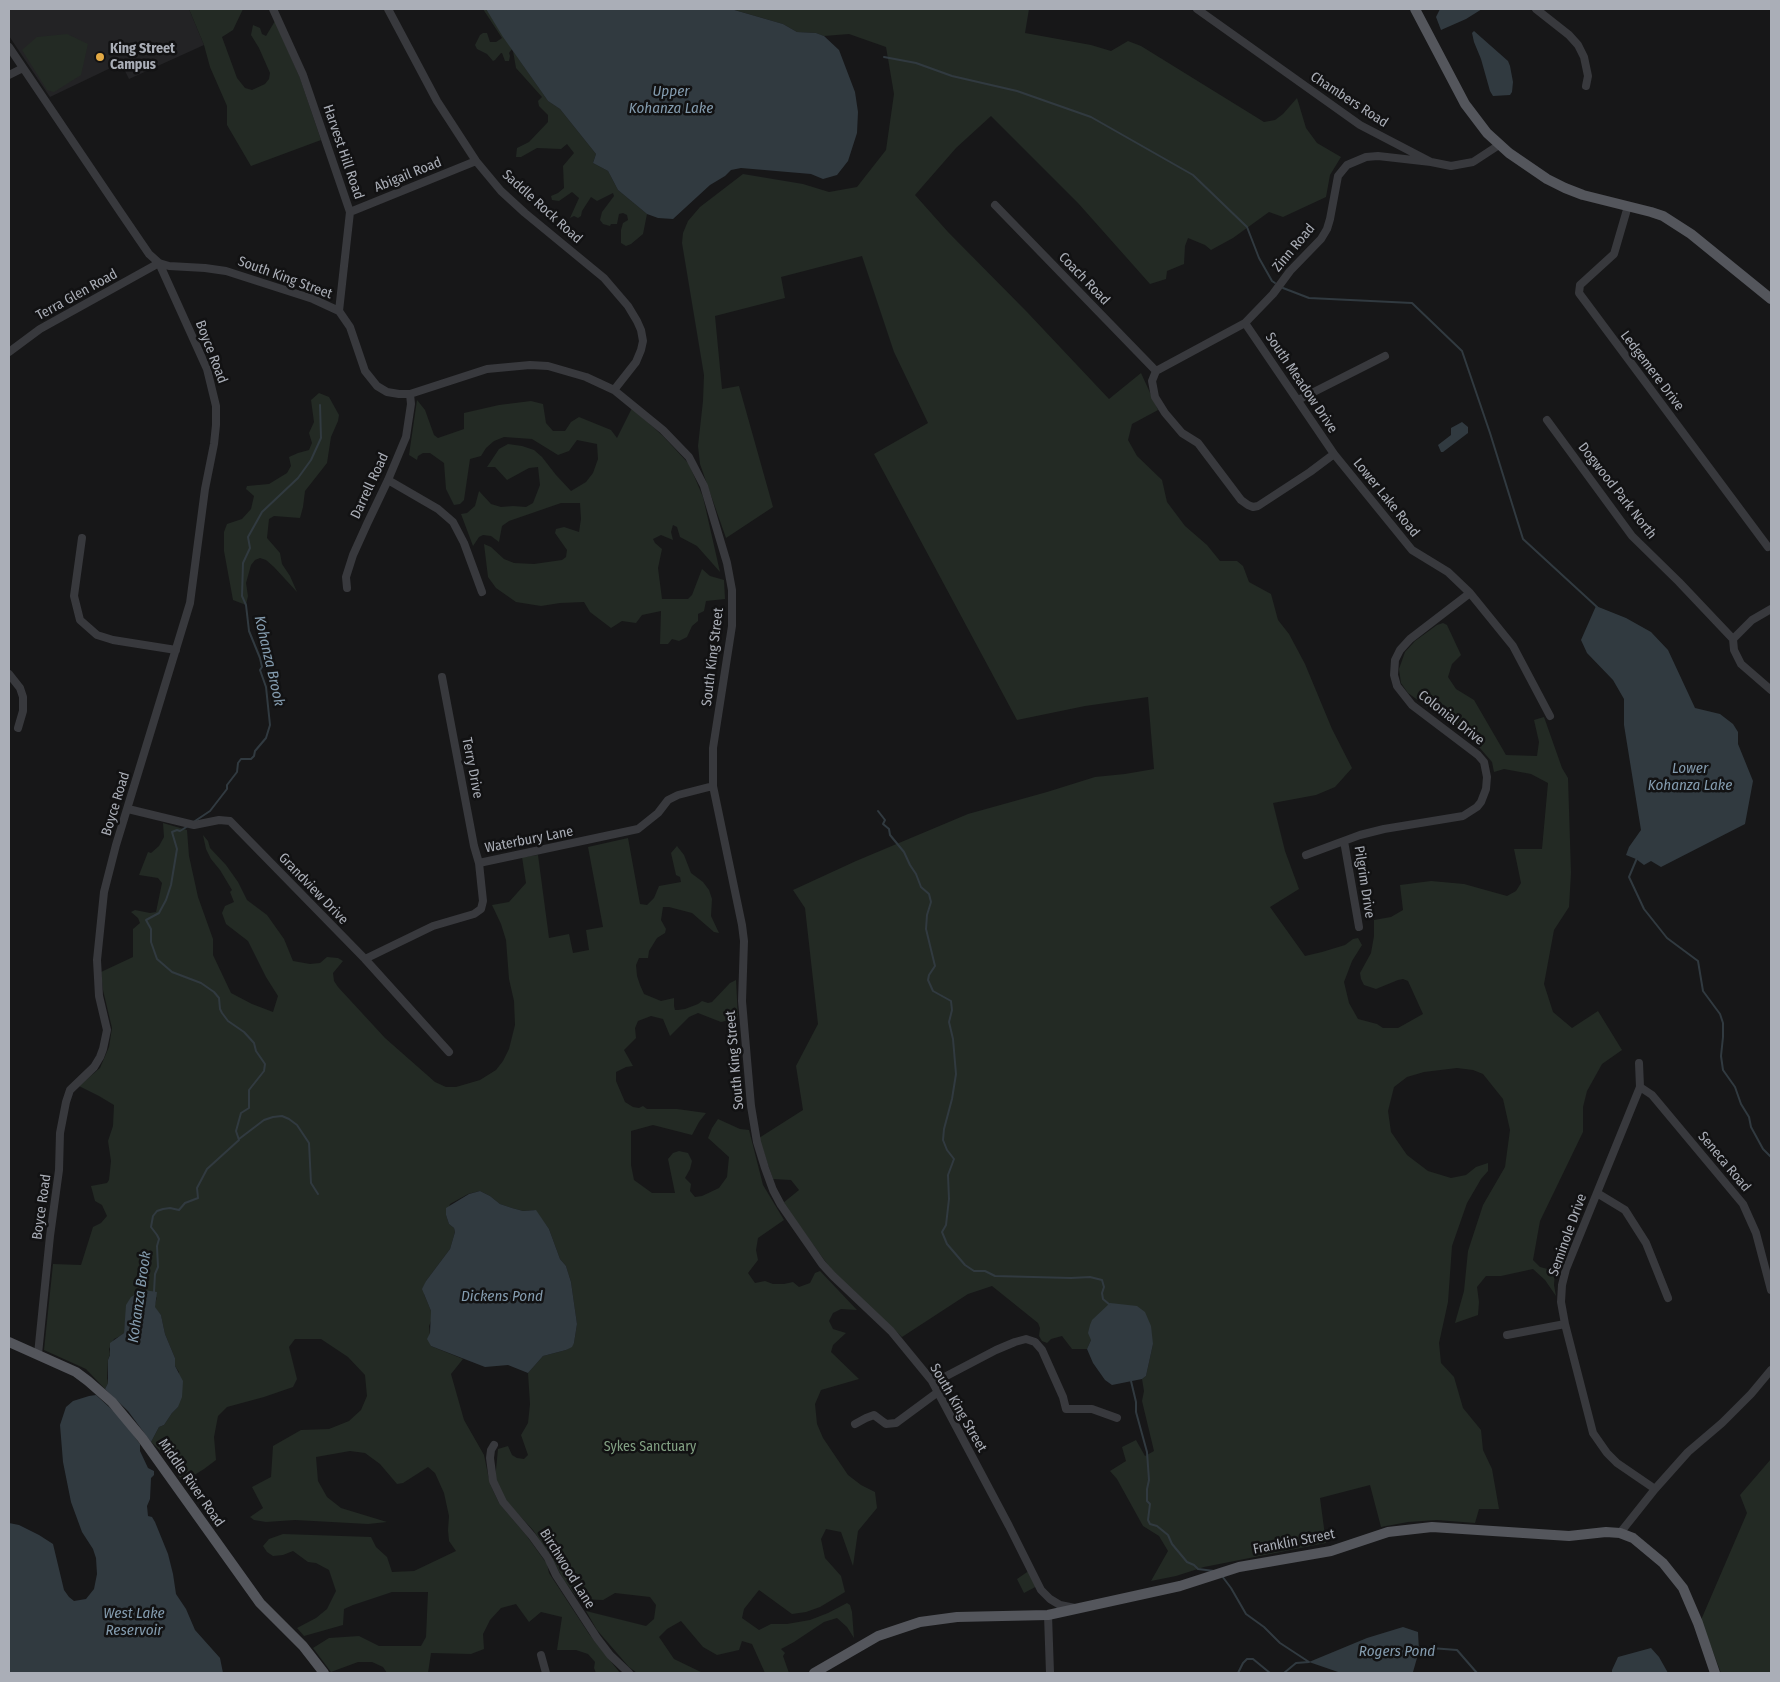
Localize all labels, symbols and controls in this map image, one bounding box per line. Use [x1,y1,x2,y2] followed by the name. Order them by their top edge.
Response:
[110,41,175,74] place label: King Street Campus
[94,51,106,63] marker: King Street Campus
[1307,69,1391,131] street label: Chambers Road
[629,83,713,118] water label: Upper Kohanza Lake
[319,103,367,201] street label: Harvest Hill Road
[372,154,444,196] street label: Abigail Road
[498,167,586,247] street label: Saddle Rock Road
[1269,221,1319,275] street label: Zinn Road
[1055,249,1113,309] street label: Coach Road
[235,253,335,303] street label: South King Street
[33,266,121,324] street label: Terra Glen Road
[191,318,231,386] street label: Boyce Road
[1617,328,1687,414] street label: Ledgemere Drive
[1261,330,1341,436] street label: South Meadow Drive
[1574,439,1660,543] street label: Dogwood Park North
[347,450,393,522] street label: Darrell Road
[1349,455,1423,541] street label: Lower Lake Road
[699,607,727,707] street label: South King Street
[250,614,288,708] water label: Kohanza Brook
[1415,687,1487,749] street label: Colonial Drive
[458,736,486,800] street label: Terry Drive
[1648,760,1732,795] water label: Lower Kohanza Lake
[98,770,134,838] street label: Boyce Road
[483,823,575,857] street label: Waterbury Lane
[1350,845,1378,919] street label: Pilgrim Drive
[275,850,351,928] street label: Grandview Drive
[722,1010,748,1110] street label: South King Street
[1694,1129,1754,1195] street label: Seneca Road
[29,1173,55,1241] street label: Boyce Road
[1545,1192,1591,1278] street label: Seminole Drive
[125,1250,155,1344] water label: Kohanza Brook
[461,1288,543,1306] water label: Dickens Pond
[926,1361,990,1455] street label: South King Street
[154,1436,228,1530] street label: Middle River Road
[604,1439,696,1455] park label: Sykes Sanctuary
[536,1526,598,1612] street label: Birchwood Lane
[1252,1526,1336,1558] street label: Franklin Street
[103,1605,165,1640] water label: West Lake Reservoir
[1359,1643,1435,1661] water label: Rogers Pond

